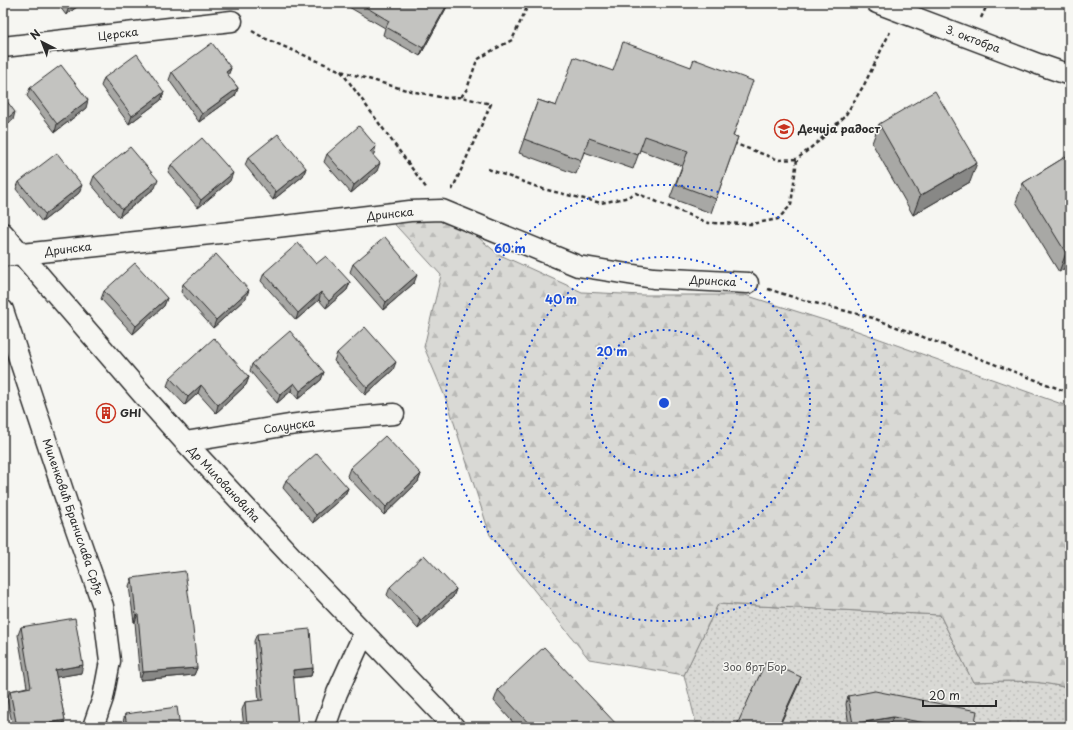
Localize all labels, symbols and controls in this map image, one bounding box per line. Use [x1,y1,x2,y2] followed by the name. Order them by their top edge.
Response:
[943,20,1003,57] street label: 3. октобра
[22,22,62,62] north arrow
[97,23,139,44] street label: Церска
[26,25,44,43] text: N
[773,118,795,140] school or university icon: Дечија радост
[797,120,880,137] place label: Дечија радост
[365,203,414,225] street label: Дринска
[43,237,92,260] street label: Дринска
[494,239,526,257] text: 60 m
[688,271,737,290] street label: Дринска
[545,290,577,308] text: 40 m
[596,342,628,360] text: 20 m
[657,396,671,410] centre of rings
[95,402,117,424] building icon: GHI
[120,404,141,421] place label: GHI
[262,413,316,438] street label: Солунска
[39,436,108,598] street label: Миленковић Бранислава Срђе
[184,441,265,526] street label: Др Миловановића
[723,658,787,675] park label: Зоо врт Бор
[923,682,996,708] scale bar
[929,686,960,704] text: 20 m

